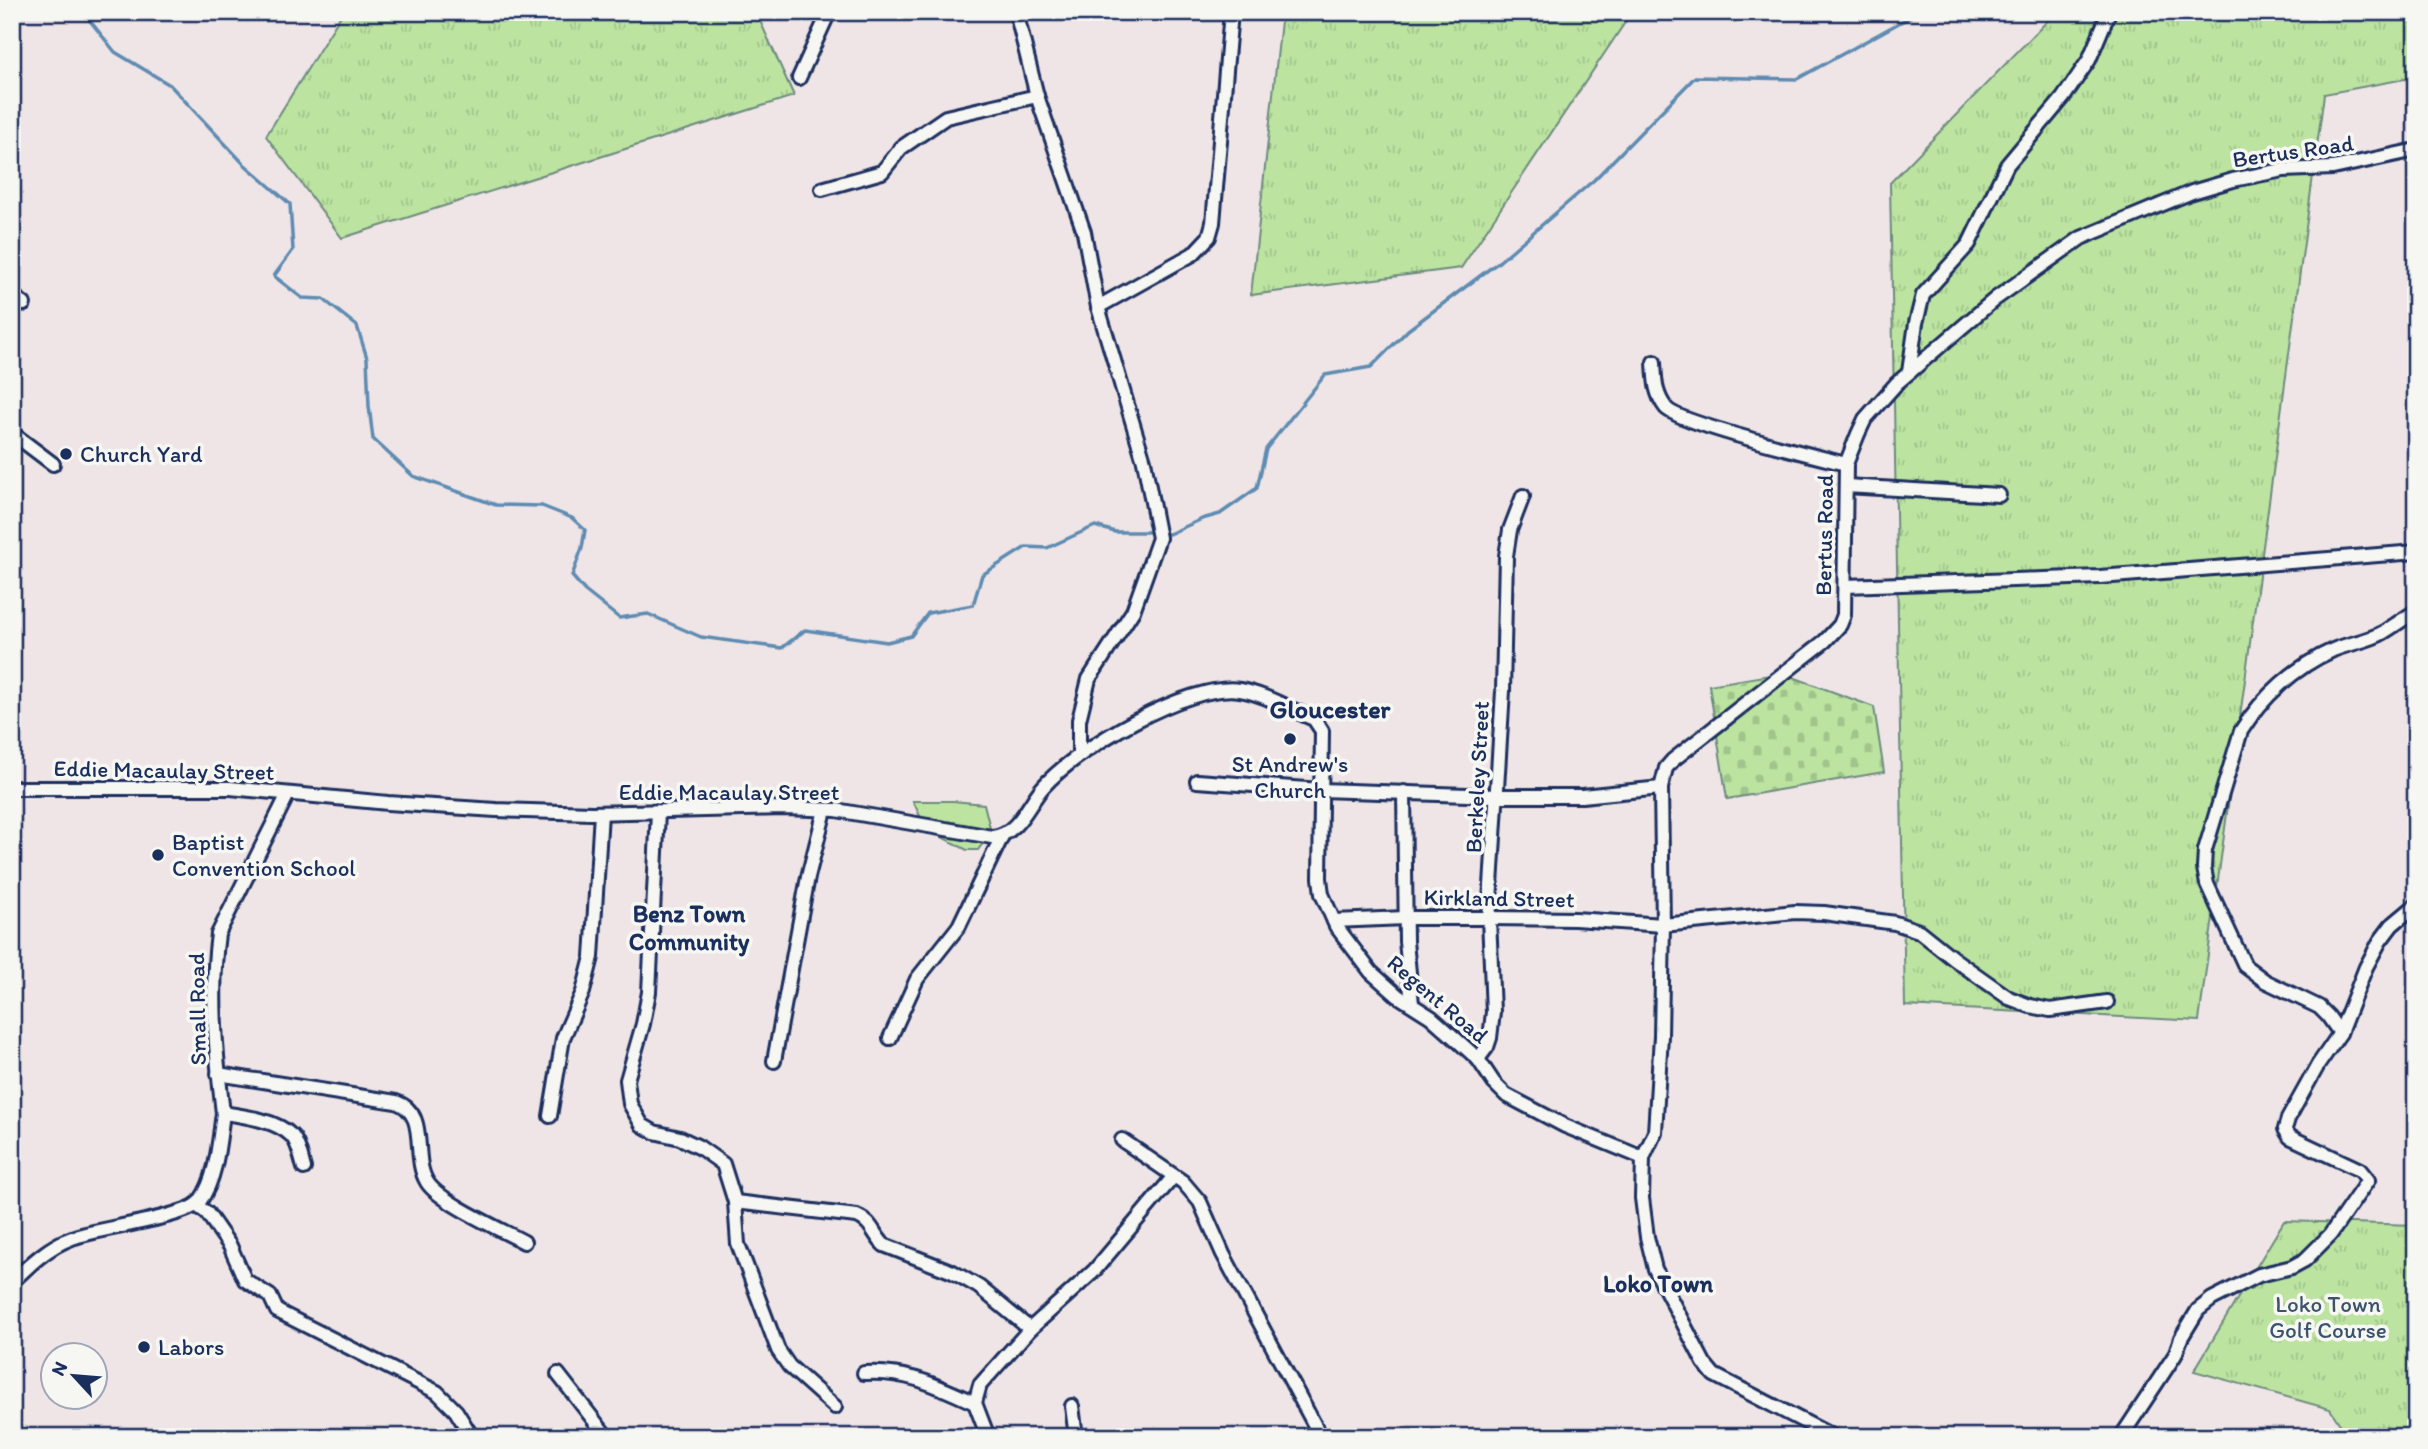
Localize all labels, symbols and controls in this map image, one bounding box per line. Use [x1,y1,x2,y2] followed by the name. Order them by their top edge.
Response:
[2231,129,2356,173] street label: Bertus Road
[80,440,203,468] place label: Church Yard
[58,446,74,462] marker: Church Yard
[1809,474,1839,596] street label: Bertus Road
[1270,693,1392,725] district label: Gloucester
[1459,700,1495,854] street label: Berkeley Street
[1282,731,1298,747] marker: St Andrew's Church
[1232,750,1348,804] place label: St Andrew's Church
[53,754,275,786] street label: Eddie Macaulay Street
[619,778,840,806] street label: Eddie Macaulay Street
[172,828,356,882] place label: Baptist Convention School
[150,847,166,863] marker: Baptist Convention School
[1423,883,1575,913] street label: Kirkland Street
[629,899,750,957] district label: Benz Town Community
[1382,948,1495,1050] street label: Regent Road
[182,952,212,1066] street label: Small Road
[1603,1269,1713,1298] district label: Loko Town
[2269,1290,2387,1344] park label: Loko Town Golf Course
[158,1333,224,1361] place label: Labors
[136,1339,152,1355] marker: Labors
[38,1340,108,1410] north arrow
[46,1358,72,1380] text: N

